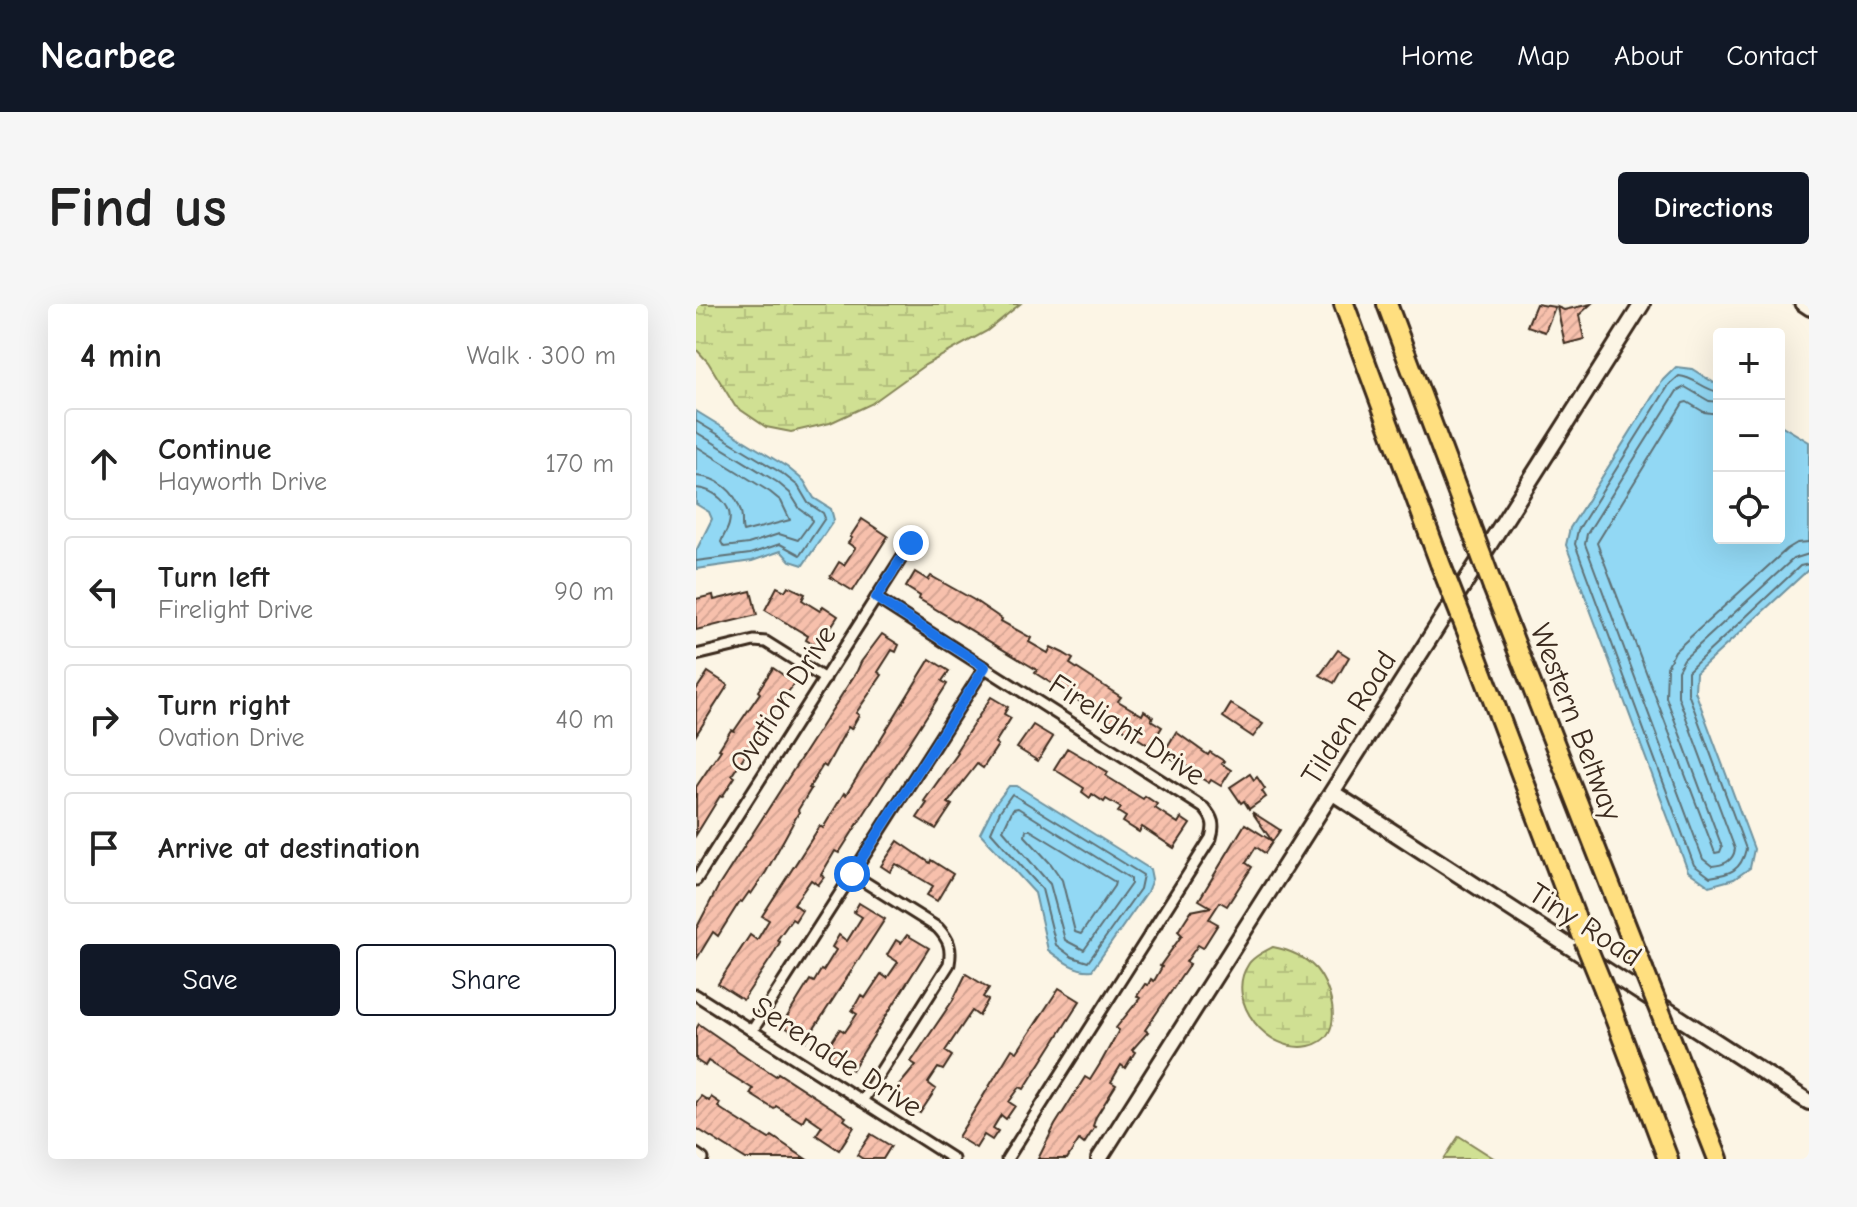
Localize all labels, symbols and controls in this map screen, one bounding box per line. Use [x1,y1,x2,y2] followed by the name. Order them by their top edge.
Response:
[40,34,175,78] text: Nearbee
[1401,40,1473,72] text: Home
[1517,40,1570,72] text: Map
[1614,40,1682,72] text: About
[1726,40,1817,72] text: Contact
[1618,172,1809,244] button: Directions
[48,176,227,240] text: Find us
[1713,328,1785,544] map controls
[1713,328,1785,400] button: +
[80,336,162,376] text: 4 min
[467,341,616,371] text: Walk · 300 m
[1713,400,1785,472] button: −
[158,432,272,467] text: Continue
[82,442,126,486] icon: ahead
[545,449,614,479] text: 170 m
[158,467,327,497] text: Hayworth Drive
[1713,472,1785,544] button: locate
[893,525,929,561] route end
[158,560,270,595] text: Turn left
[82,570,126,614] icon: left
[554,577,614,607] text: 90 m
[158,595,313,625] text: Firelight Drive
[722,619,844,779] street label: Ovation Drive
[1522,619,1630,826] street label: Western Beltway
[1294,645,1404,791] street label: Tilden Road
[1042,667,1212,793] street label: Firelight Drive
[158,688,290,723] text: Turn right
[82,698,126,742] icon: right
[555,705,614,735] text: 40 m
[158,723,305,753] text: Ovation Drive
[82,826,126,870] icon: arrive
[158,831,420,866] text: Arrive at destination
[834,856,870,892] route start
[1522,876,1648,974] street label: Tiny Road
[80,944,340,1016] button: Save
[356,944,616,1016] button: Share
[745,989,929,1125] street label: Serenade Drive

